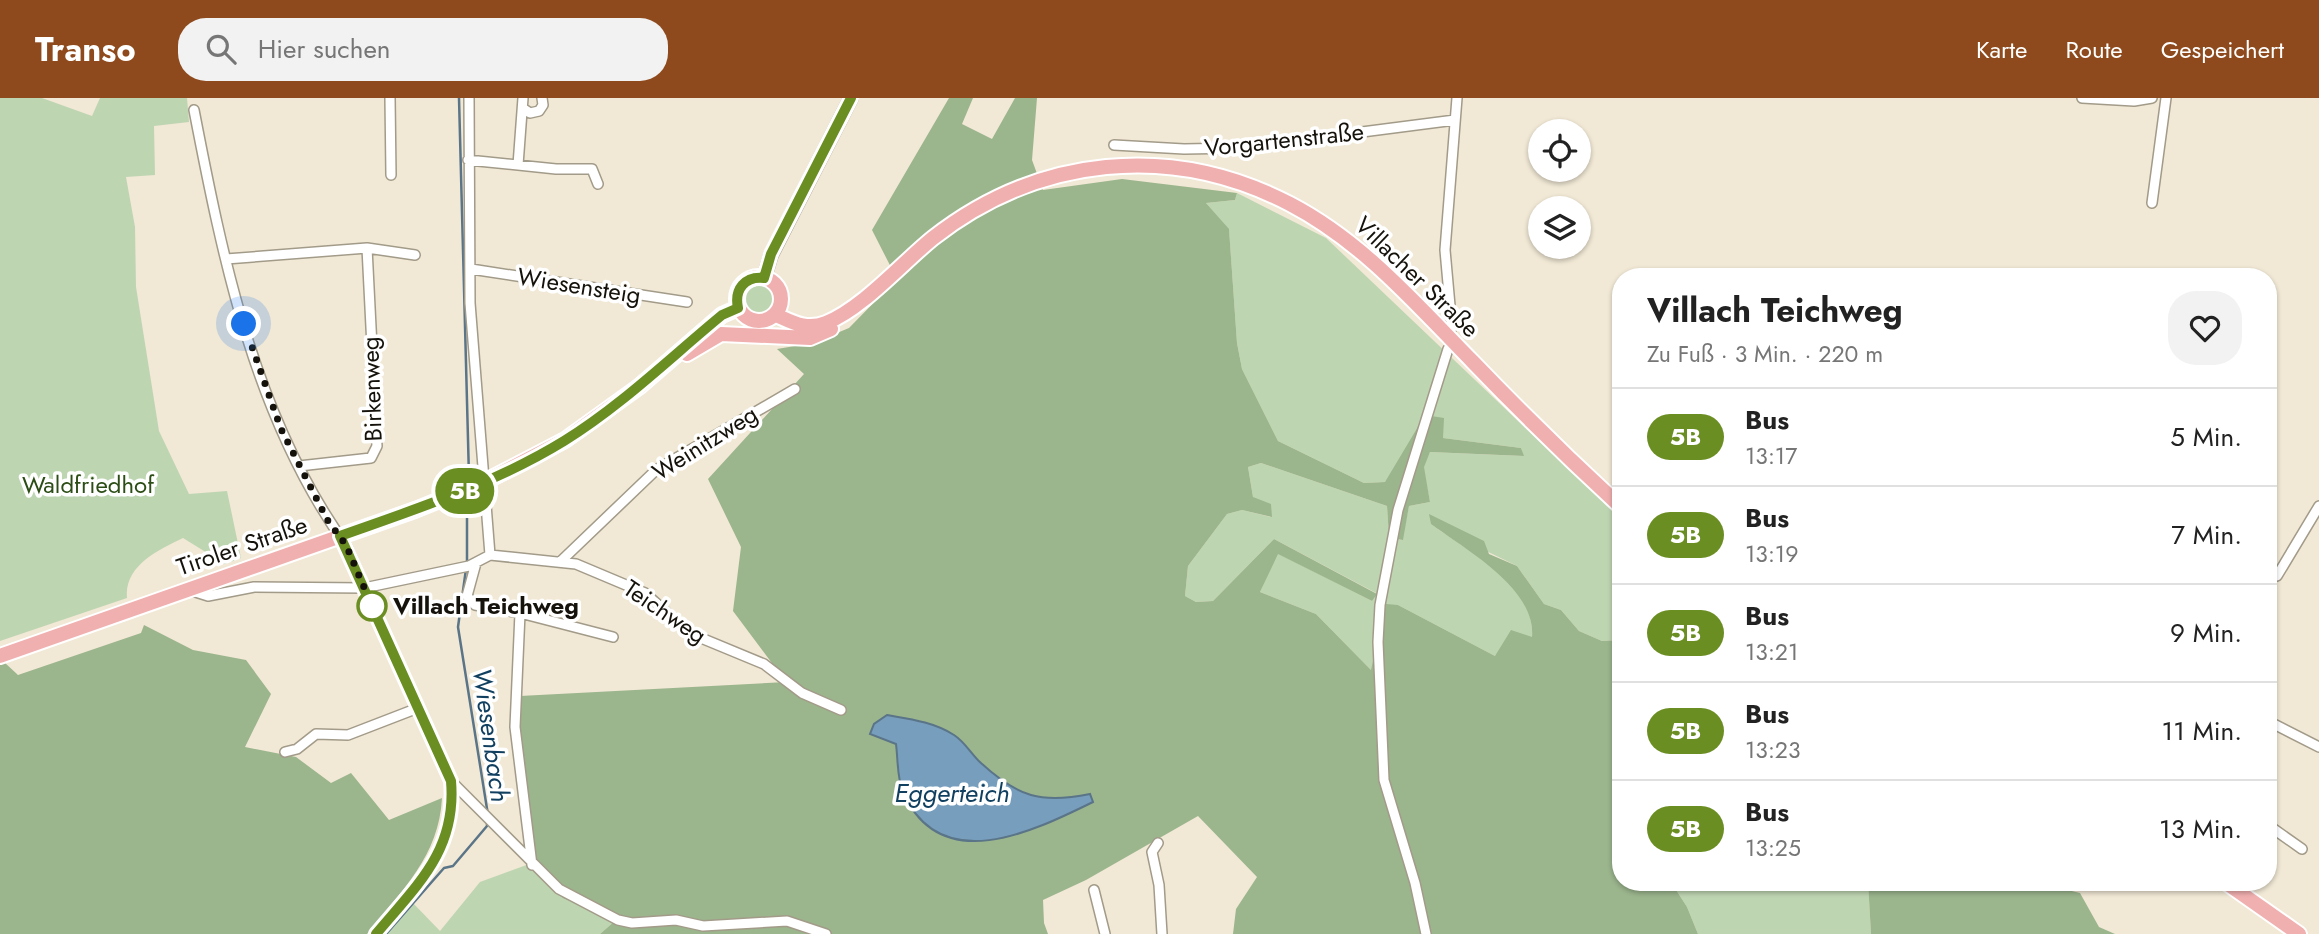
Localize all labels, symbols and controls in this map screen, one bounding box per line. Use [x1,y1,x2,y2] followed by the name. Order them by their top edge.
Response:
[178,18,668,81] search box
[35,26,136,73] text: Transo
[202,30,240,68] icon: search
[258,30,390,68] text: Hier suchen
[1976,32,2027,67] text: Karte
[2065,32,2123,67] text: Route
[2161,32,2284,67] text: Gespeichert
[1202,114,1365,165] street label: Vorgartenstraße
[1528,119,1591,259] map controls
[1528,119,1591,182] button: locate
[1528,196,1591,259] button: layers
[1347,208,1487,345] street label: Villacher Straße
[515,258,643,313] street label: Wiesensteig
[1647,287,1903,334] text: Villach Teichweg
[2168,291,2242,365] button: heart
[226,306,261,341] your location
[352,336,391,442] street label: Birkenweg
[1647,337,1883,371] text: Zu Fuß · 3 Min. · 220 m
[645,396,764,489] street label: Weinitzweg
[1745,401,1789,439] text: Bus
[2170,418,2242,456] text: 5 Min.
[1670,419,1701,454] text: 5B
[1745,439,1797,473] text: 13:17
[22,467,155,502] park label: Waldfriedhof
[434,468,496,514] line badge: 5B
[449,473,481,508] text: 5B
[1745,499,1789,537] text: Bus
[172,507,312,584] street label: Tiroler Straße
[2171,516,2242,554] text: 7 Min.
[1670,517,1701,552] text: 5B
[1745,537,1798,571] text: 13:19
[617,571,714,652] street label: Teichweg
[392,588,579,623] place label: Villach Teichweg
[357,591,387,621] marker: Villach Teichweg
[1745,597,1789,635] text: Bus
[2170,614,2242,652] text: 9 Min.
[1670,615,1701,650] text: 5B
[1745,635,1798,669] text: 13:21
[463,666,519,804] water label: Wiesenbach
[1745,695,1789,733] text: Bus
[2162,712,2242,750] text: 11 Min.
[1670,713,1701,748] text: 5B
[1745,733,1800,767] text: 13:23
[894,774,1010,812] water label: Eggerteich
[1745,793,1789,831] text: Bus
[2159,810,2242,848] text: 13 Min.
[1670,811,1701,846] text: 5B
[1745,831,1801,865] text: 13:25

